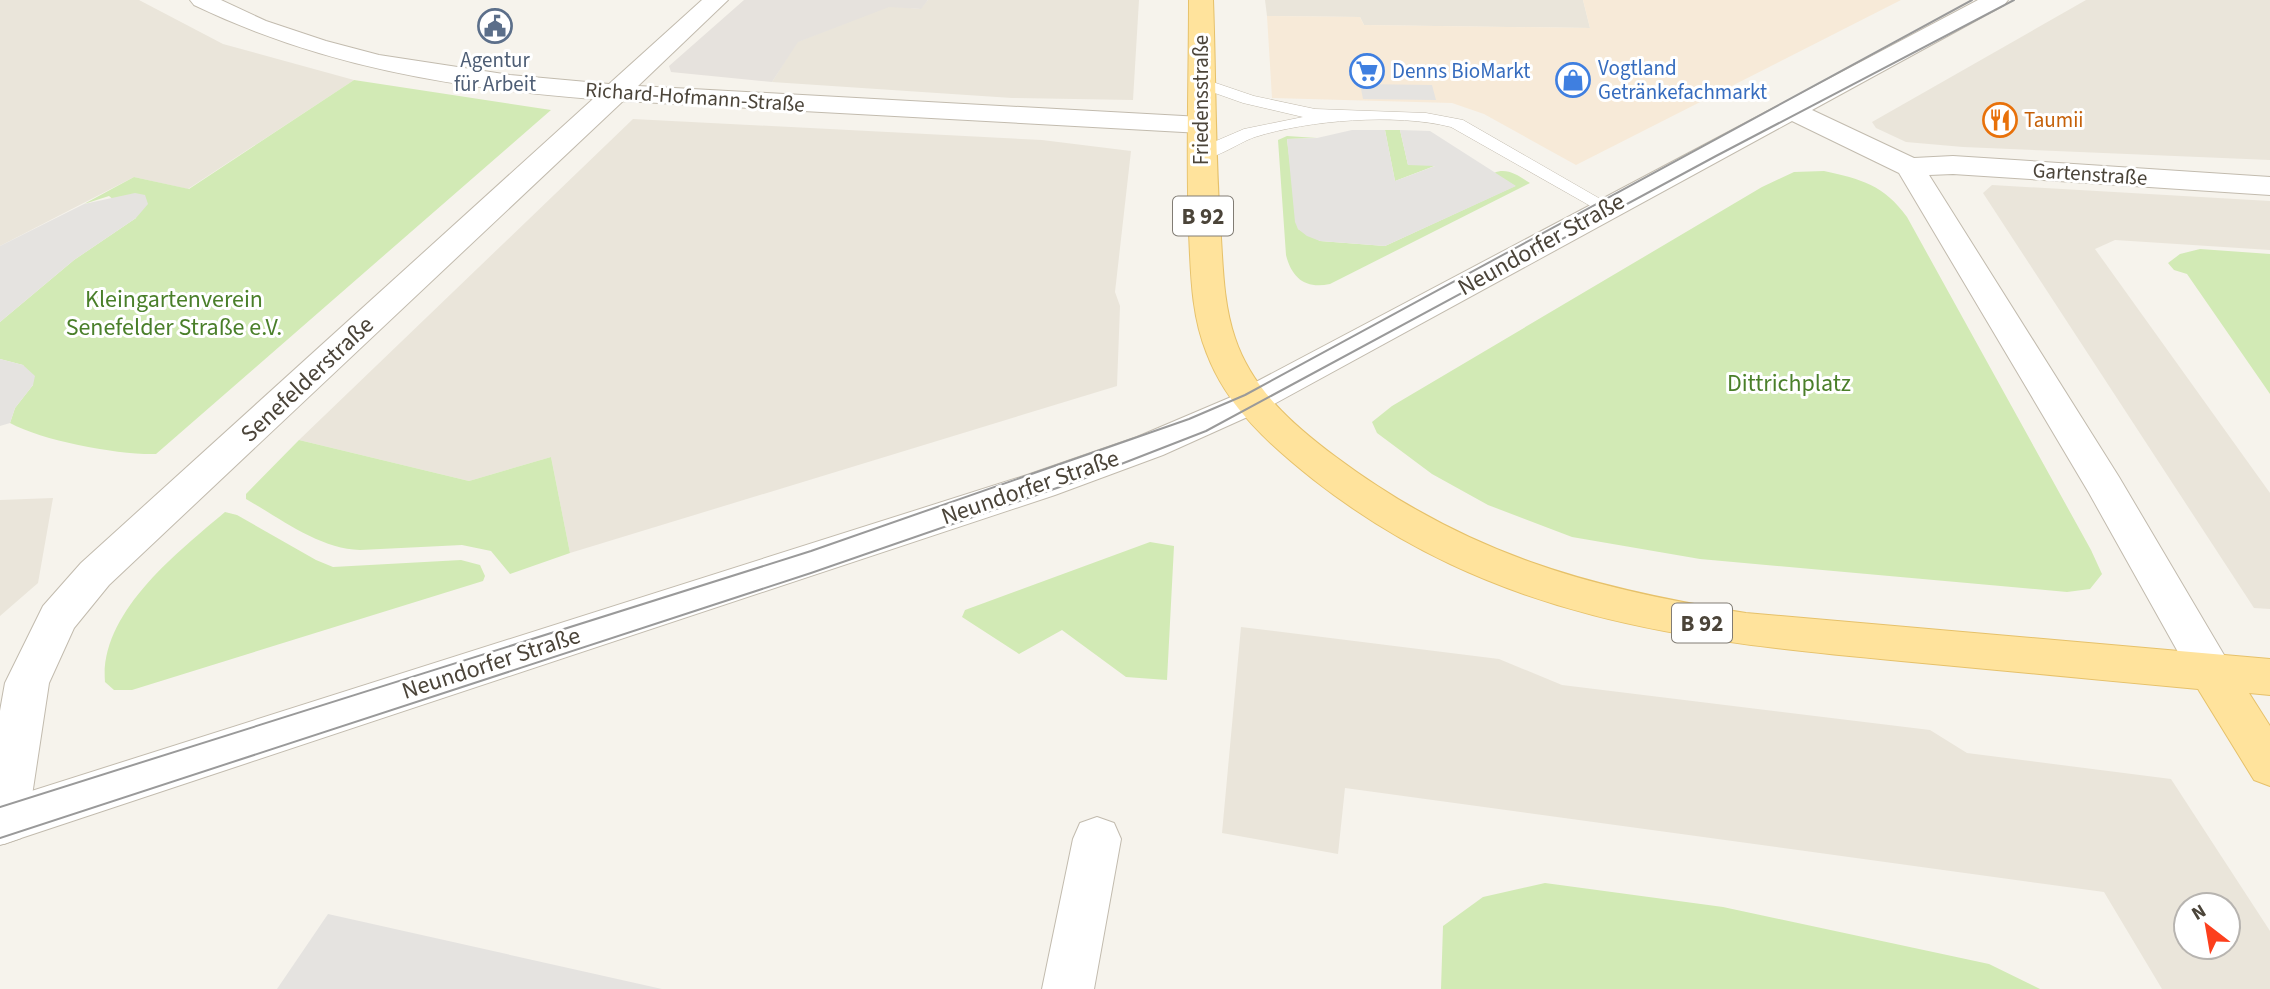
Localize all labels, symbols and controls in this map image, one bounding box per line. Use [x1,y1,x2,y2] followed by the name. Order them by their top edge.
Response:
[476,7,514,45] public building icon: Agentur für Arbeit
[1186,35,1216,165] street label: Friedensstraße
[454,45,536,99] place label: Agentur für Arbeit
[1348,52,1386,90] supermarket icon: Denns BioMarkt
[1598,53,1767,107] place label: Vogtland Getränkefachmarkt
[1392,56,1530,86] place label: Denns BioMarkt
[1554,61,1592,99] shop icon: Vogtland Getränkefachmarkt
[584,74,806,120] street label: Richard-Hofmann-Straße
[1981,101,2019,139] restaurant icon: Taumii
[2024,105,2083,135] place label: Taumii
[2032,155,2148,193] street label: Gartenstraße
[1451,184,1631,305] street label: Neundorfer Straße
[1173,196,1233,236] road number: B 92
[66,282,282,345] park label: Kleingartenverein Senefelder Straße e.V.
[233,308,382,451] street label: Senefelderstraße
[1727,366,1851,401] park label: Dittrichplatz
[937,441,1124,534] street label: Neundorfer Straße
[1672,604,1732,642] road number: B 92
[397,618,585,709] street label: Neundorfer Straße
[2172,891,2242,961] north arrow
[2187,898,2211,928] text: N

